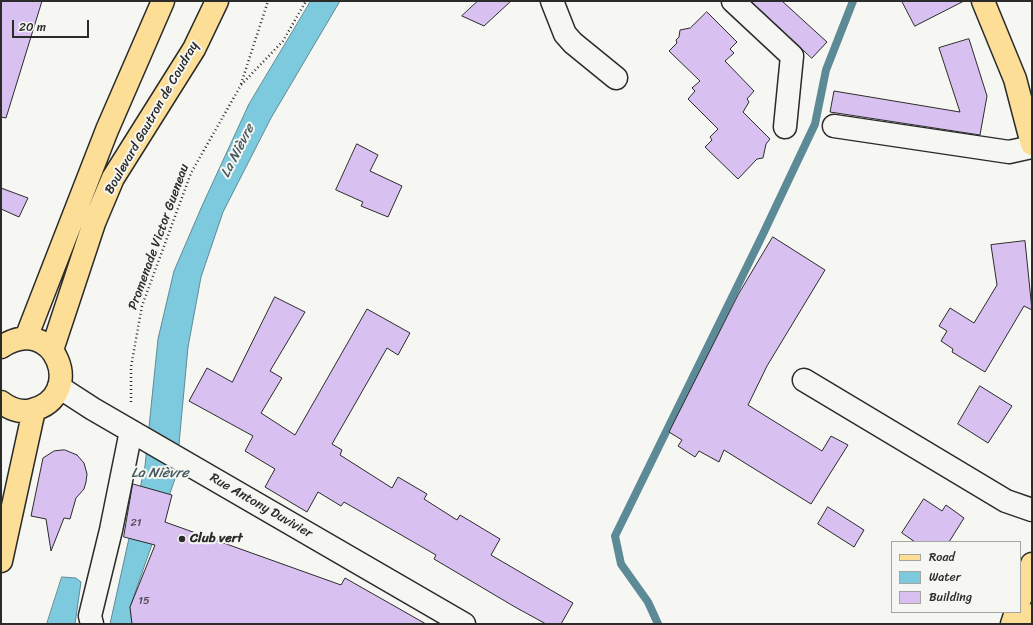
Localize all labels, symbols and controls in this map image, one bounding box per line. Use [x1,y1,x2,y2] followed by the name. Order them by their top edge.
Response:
[14,12,91,38] scale bar
[19,16,46,38] text: 20 m
[102,39,202,197] street label: Boulevard Gautron de Coudray
[217,122,259,180] water label: La Nièvre
[125,162,193,312] street label: Promenade Victor Gueneau
[131,465,189,481] water label: La Nièvre
[207,470,315,542] street label: Rue Antony Duvivier
[130,516,142,530] house number: 21
[190,531,242,547] place label: Club vert
[177,534,187,544] marker: Club vert
[891,541,1021,613] legend
[929,546,955,568] text: Road
[929,566,961,588] text: Water
[929,586,972,608] text: Building
[138,594,150,608] house number: 15

